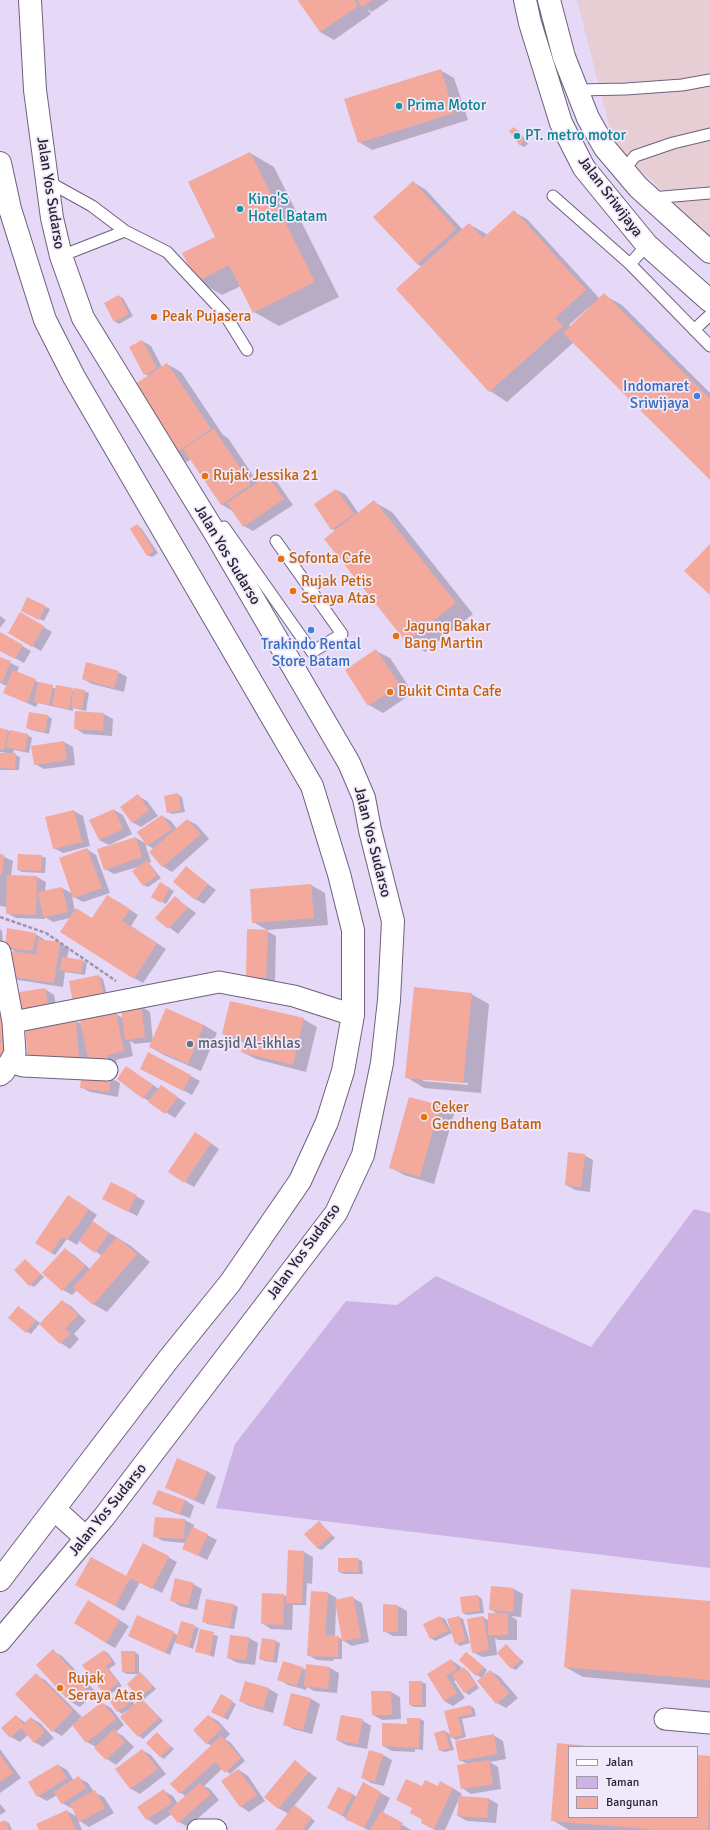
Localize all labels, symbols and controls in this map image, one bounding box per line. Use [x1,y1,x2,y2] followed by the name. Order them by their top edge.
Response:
[407,97,486,115] place label: Prima Motor
[394,101,404,111] marker: Prima Motor
[525,127,626,145] place label: PT. metro motor
[512,131,522,141] marker: PT. metro motor
[32,135,68,251] street label: Jalan Yos Sudarso
[574,153,646,241] street label: Jalan Sriwijaya
[248,191,327,226] place label: King'S Hotel Batam
[235,204,245,214] marker: King'S Hotel Batam
[162,308,251,326] place label: Peak Pujasera
[149,312,159,322] marker: Peak Pujasera
[623,378,689,413] place label: Indomaret Sriwijaya
[692,391,702,401] marker: Indomaret Sriwijaya
[213,467,319,485] place label: Rujak Jessika 21
[200,471,210,481] marker: Rujak Jessika 21
[190,502,264,608] street label: Jalan Yos Sudarso
[289,550,371,568] place label: Sofonta Cafe
[276,554,286,564] marker: Sofonta Cafe
[301,573,376,608] place label: Rujak Petis Seraya Atas
[288,586,298,596] marker: Rujak Petis Seraya Atas
[404,618,491,653] place label: Jagung Bakar Bang Martin
[306,625,316,635] marker: Trakindo Rental Store Batam
[391,631,401,641] marker: Jagung Bakar Bang Martin
[261,636,361,671] place label: Trakindo Rental Store Batam
[398,683,502,701] place label: Bukit Cinta Cafe
[385,687,395,697] marker: Bukit Cinta Cafe
[350,785,394,899] street label: Jalan Yos Sudarso
[198,1035,301,1053] place label: masjid Al-ikhlas
[185,1039,195,1049] marker: masjid Al-ikhlas
[432,1099,542,1134] place label: Ceker Gendheng Batam
[419,1112,429,1122] marker: Ceker Gendheng Batam
[263,1201,345,1303] street label: Jalan Yos Sudarso
[65,1460,151,1560] street label: Jalan Yos Sudarso
[68,1670,143,1705] place label: Rujak Seraya Atas
[55,1683,65,1693] marker: Rujak Seraya Atas
[568,1746,698,1818] legend
[606,1755,633,1770] text: Jalan
[606,1775,639,1790] text: Taman
[606,1795,658,1810] text: Bangunan

